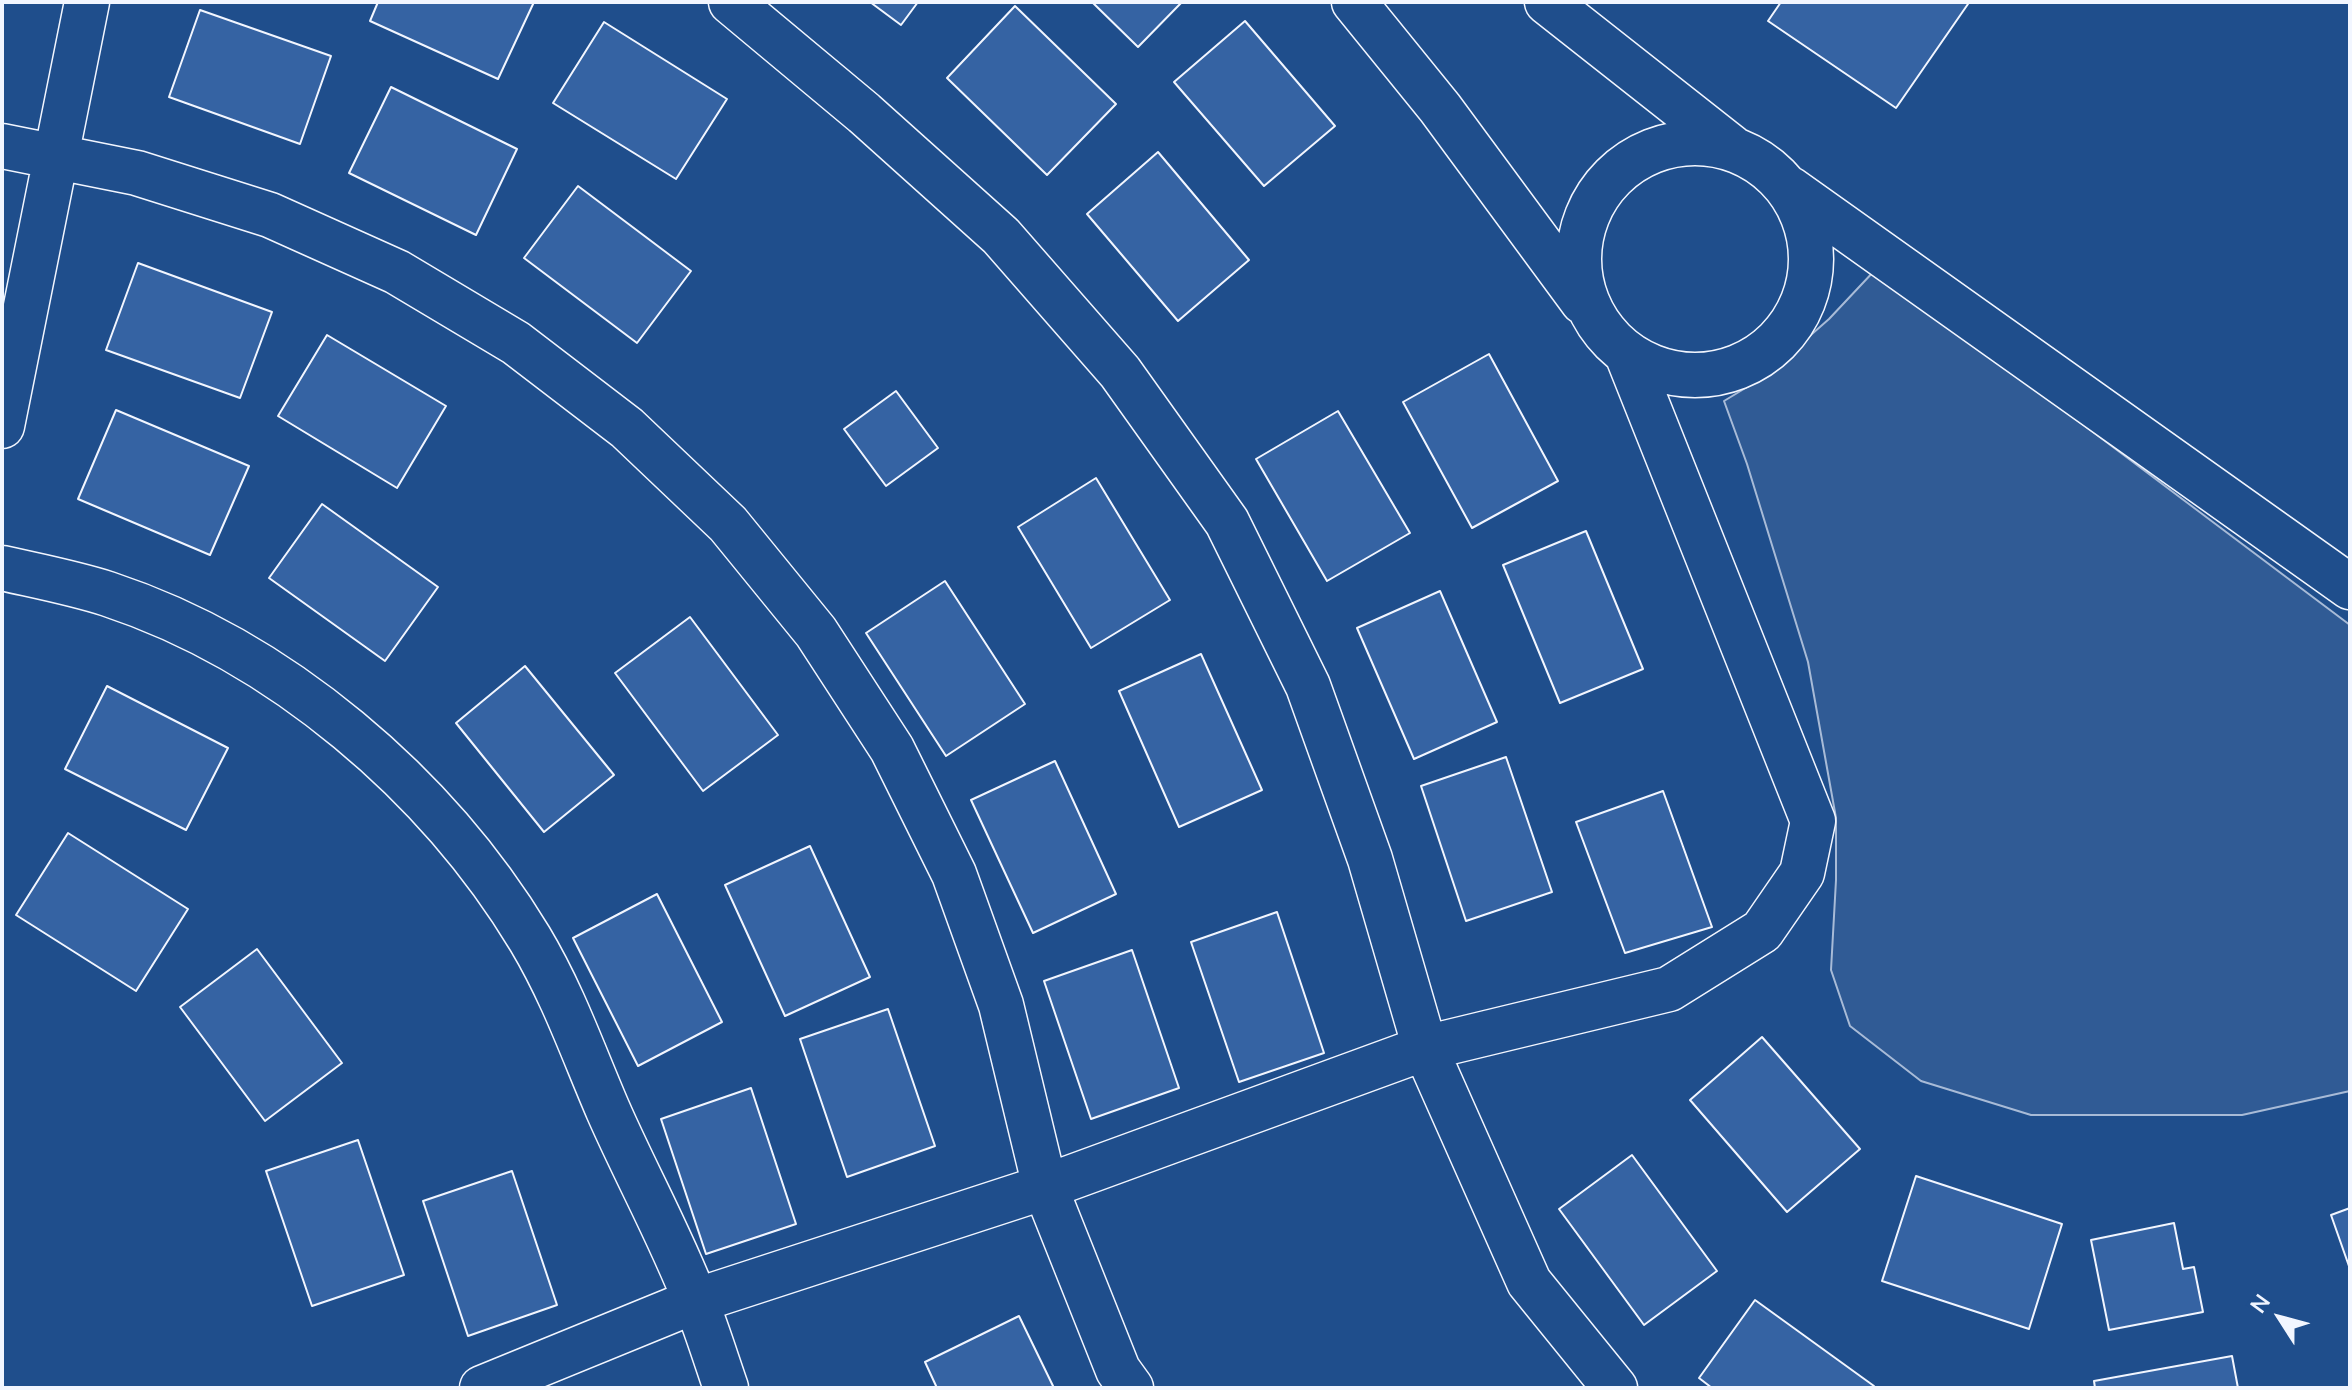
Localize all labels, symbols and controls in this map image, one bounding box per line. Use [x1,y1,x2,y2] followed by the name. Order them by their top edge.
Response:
[2240,1278,2320,1358] north arrow
[2244,1288,2278,1319] text: N

